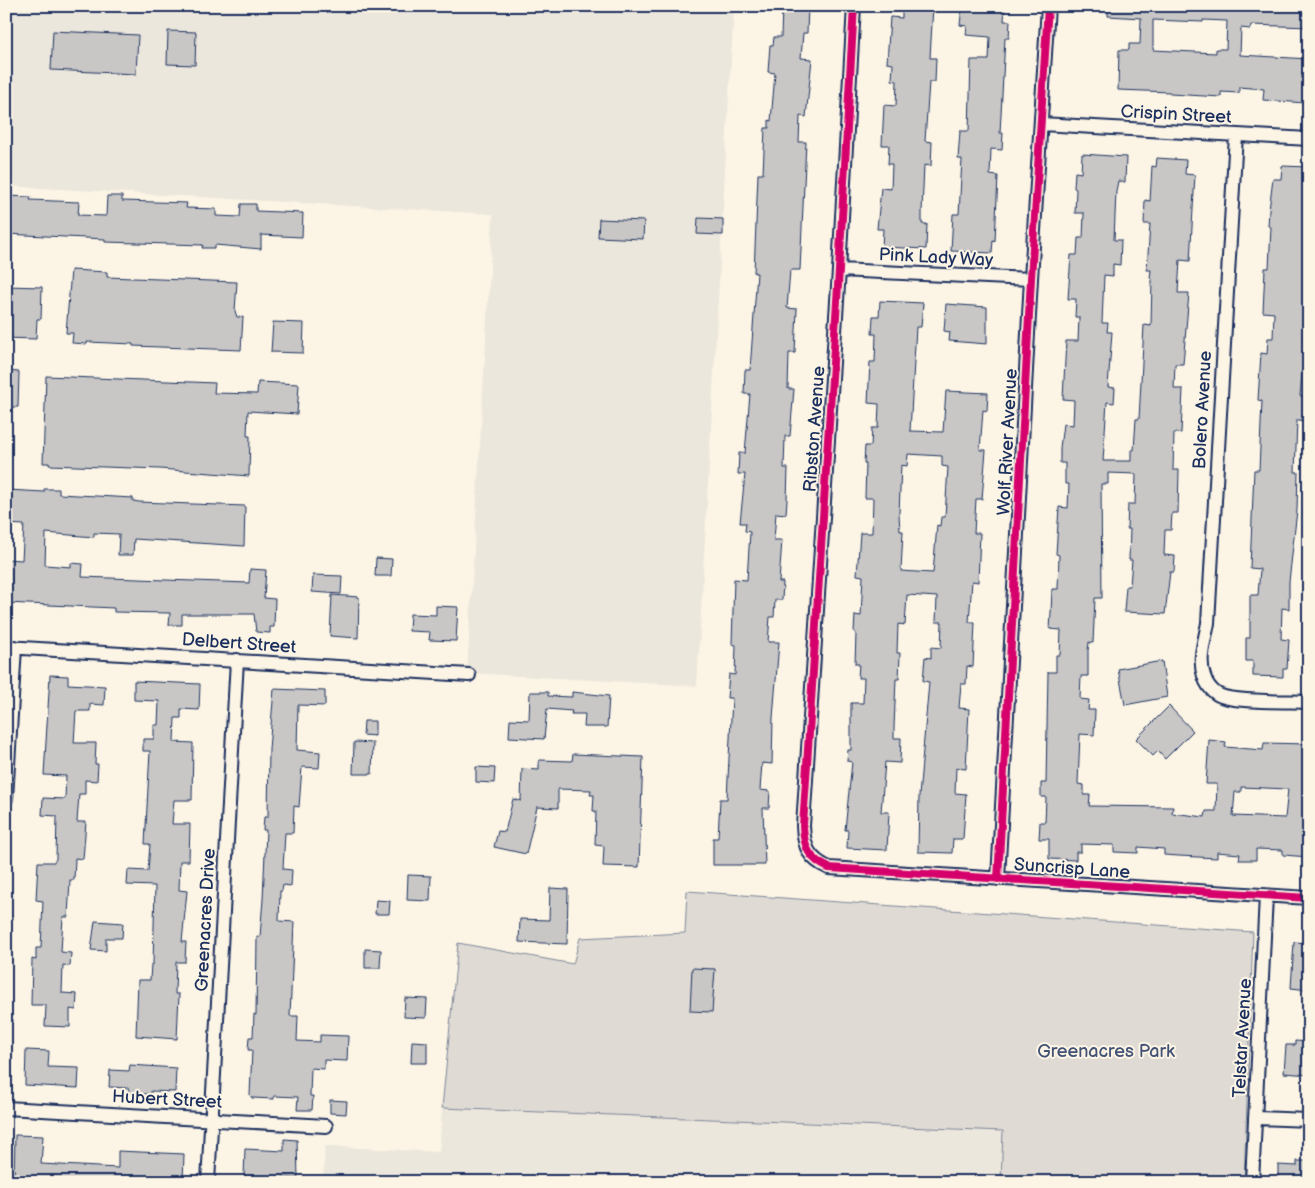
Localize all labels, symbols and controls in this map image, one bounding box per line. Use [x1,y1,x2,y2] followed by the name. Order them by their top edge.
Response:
[1120,101,1232,128] street label: Crispin Street
[878,244,995,271] street label: Pink Lady Way
[1189,350,1216,470] street label: Bolero Avenue
[800,365,829,493] street label: Ribston Avenue
[993,368,1022,516] street label: Wolf River Avenue
[181,629,297,658] street label: Delbert Street
[191,847,220,992] street label: Greenacres Drive
[1013,854,1131,883] street label: Suncrisp Lane
[1229,978,1256,1098] street label: Telstar Avenue
[1037,1041,1175,1062] park label: Greenacres Park
[111,1086,223,1113] street label: Hubert Street

